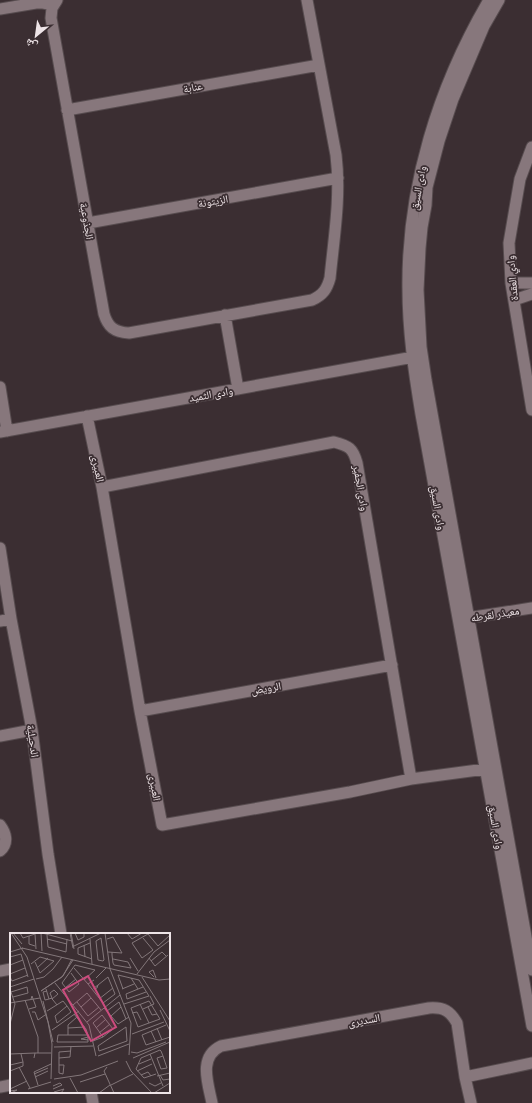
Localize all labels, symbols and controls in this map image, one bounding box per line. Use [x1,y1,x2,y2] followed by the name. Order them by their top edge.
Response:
[16,16,56,56] north arrow
[22,35,40,54] text: ش
[182,78,204,96] street label: عنابة
[407,165,429,211] street label: وادى السيق
[197,191,229,211] street label: الزيتونة
[77,202,97,240] street label: الجذوعية
[503,255,523,301] street label: وادي العقدة
[188,383,234,405] street label: وادى الثميد
[88,453,108,483] street label: العبيرى
[350,463,372,512] street label: وادى الجفير
[427,485,449,531] street label: وادى السيق
[470,603,520,625] street label: معيذر لقرطه
[250,678,282,698] street label: الرويض
[24,724,42,758] street label: الدحيلية
[146,772,164,802] street label: العبيرى
[485,804,507,850] street label: وادى السيق
[10,933,170,1093] inset map
[347,1010,381,1030] street label: السديرى

